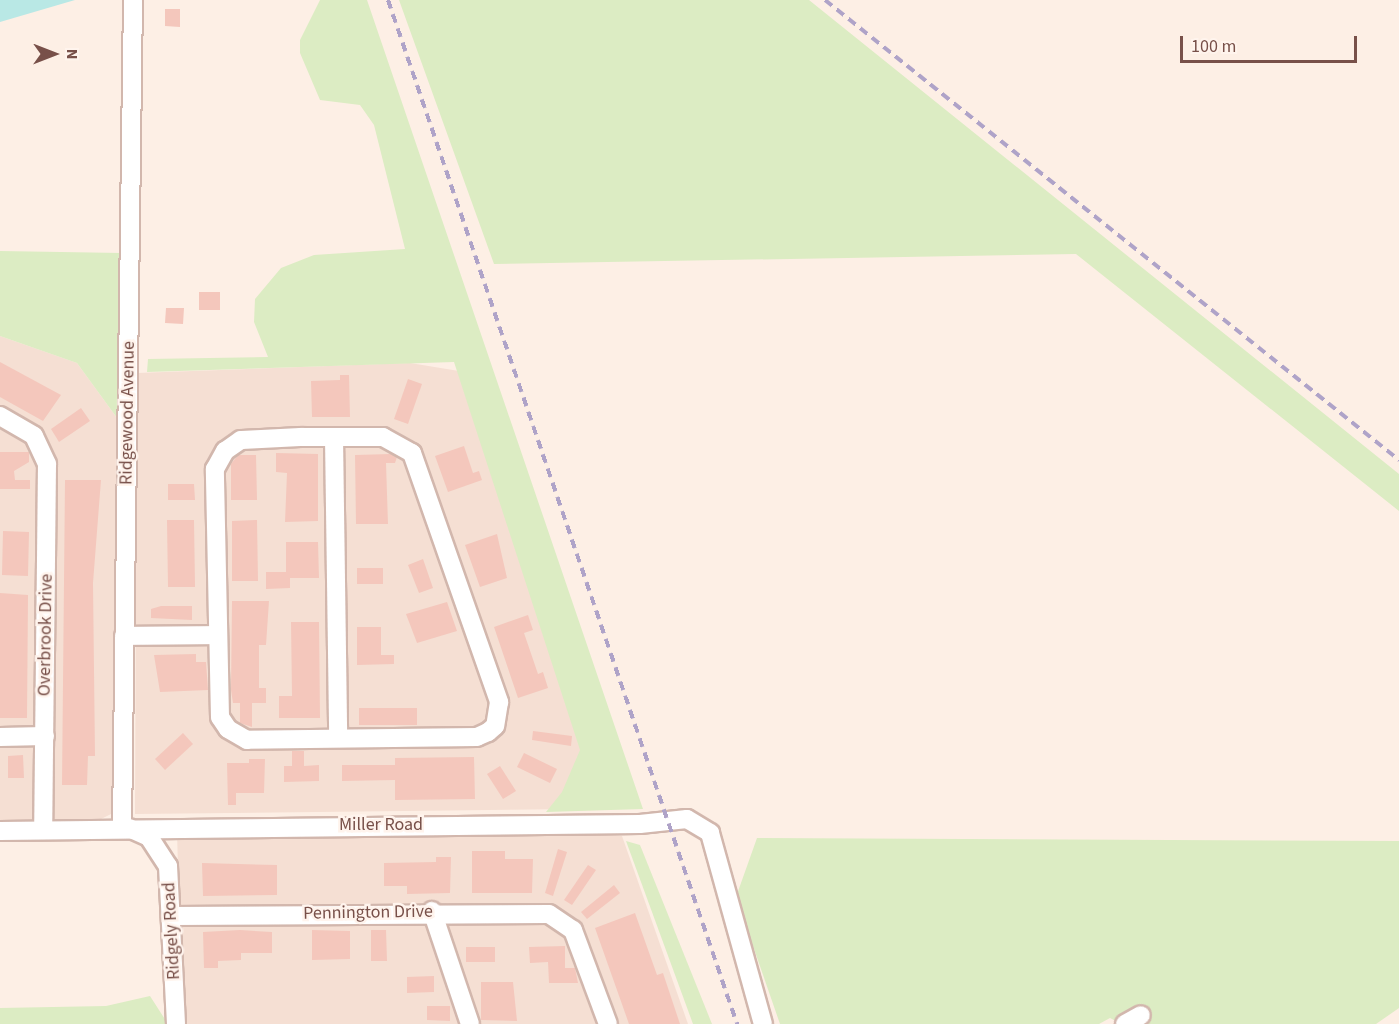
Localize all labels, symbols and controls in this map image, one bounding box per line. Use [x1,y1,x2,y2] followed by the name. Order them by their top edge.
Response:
[24,24,84,84] north arrow
[1183,24,1360,62] scale bar
[1191,34,1236,59] text: 100 m
[61,49,83,59] text: N
[116,341,140,485] street label: Ridgewood Avenue
[34,574,58,696] street label: Overbrook Drive
[339,814,423,836] street label: Miller Road
[159,882,185,980] street label: Ridgely Road
[303,901,433,925] street label: Pennington Drive

